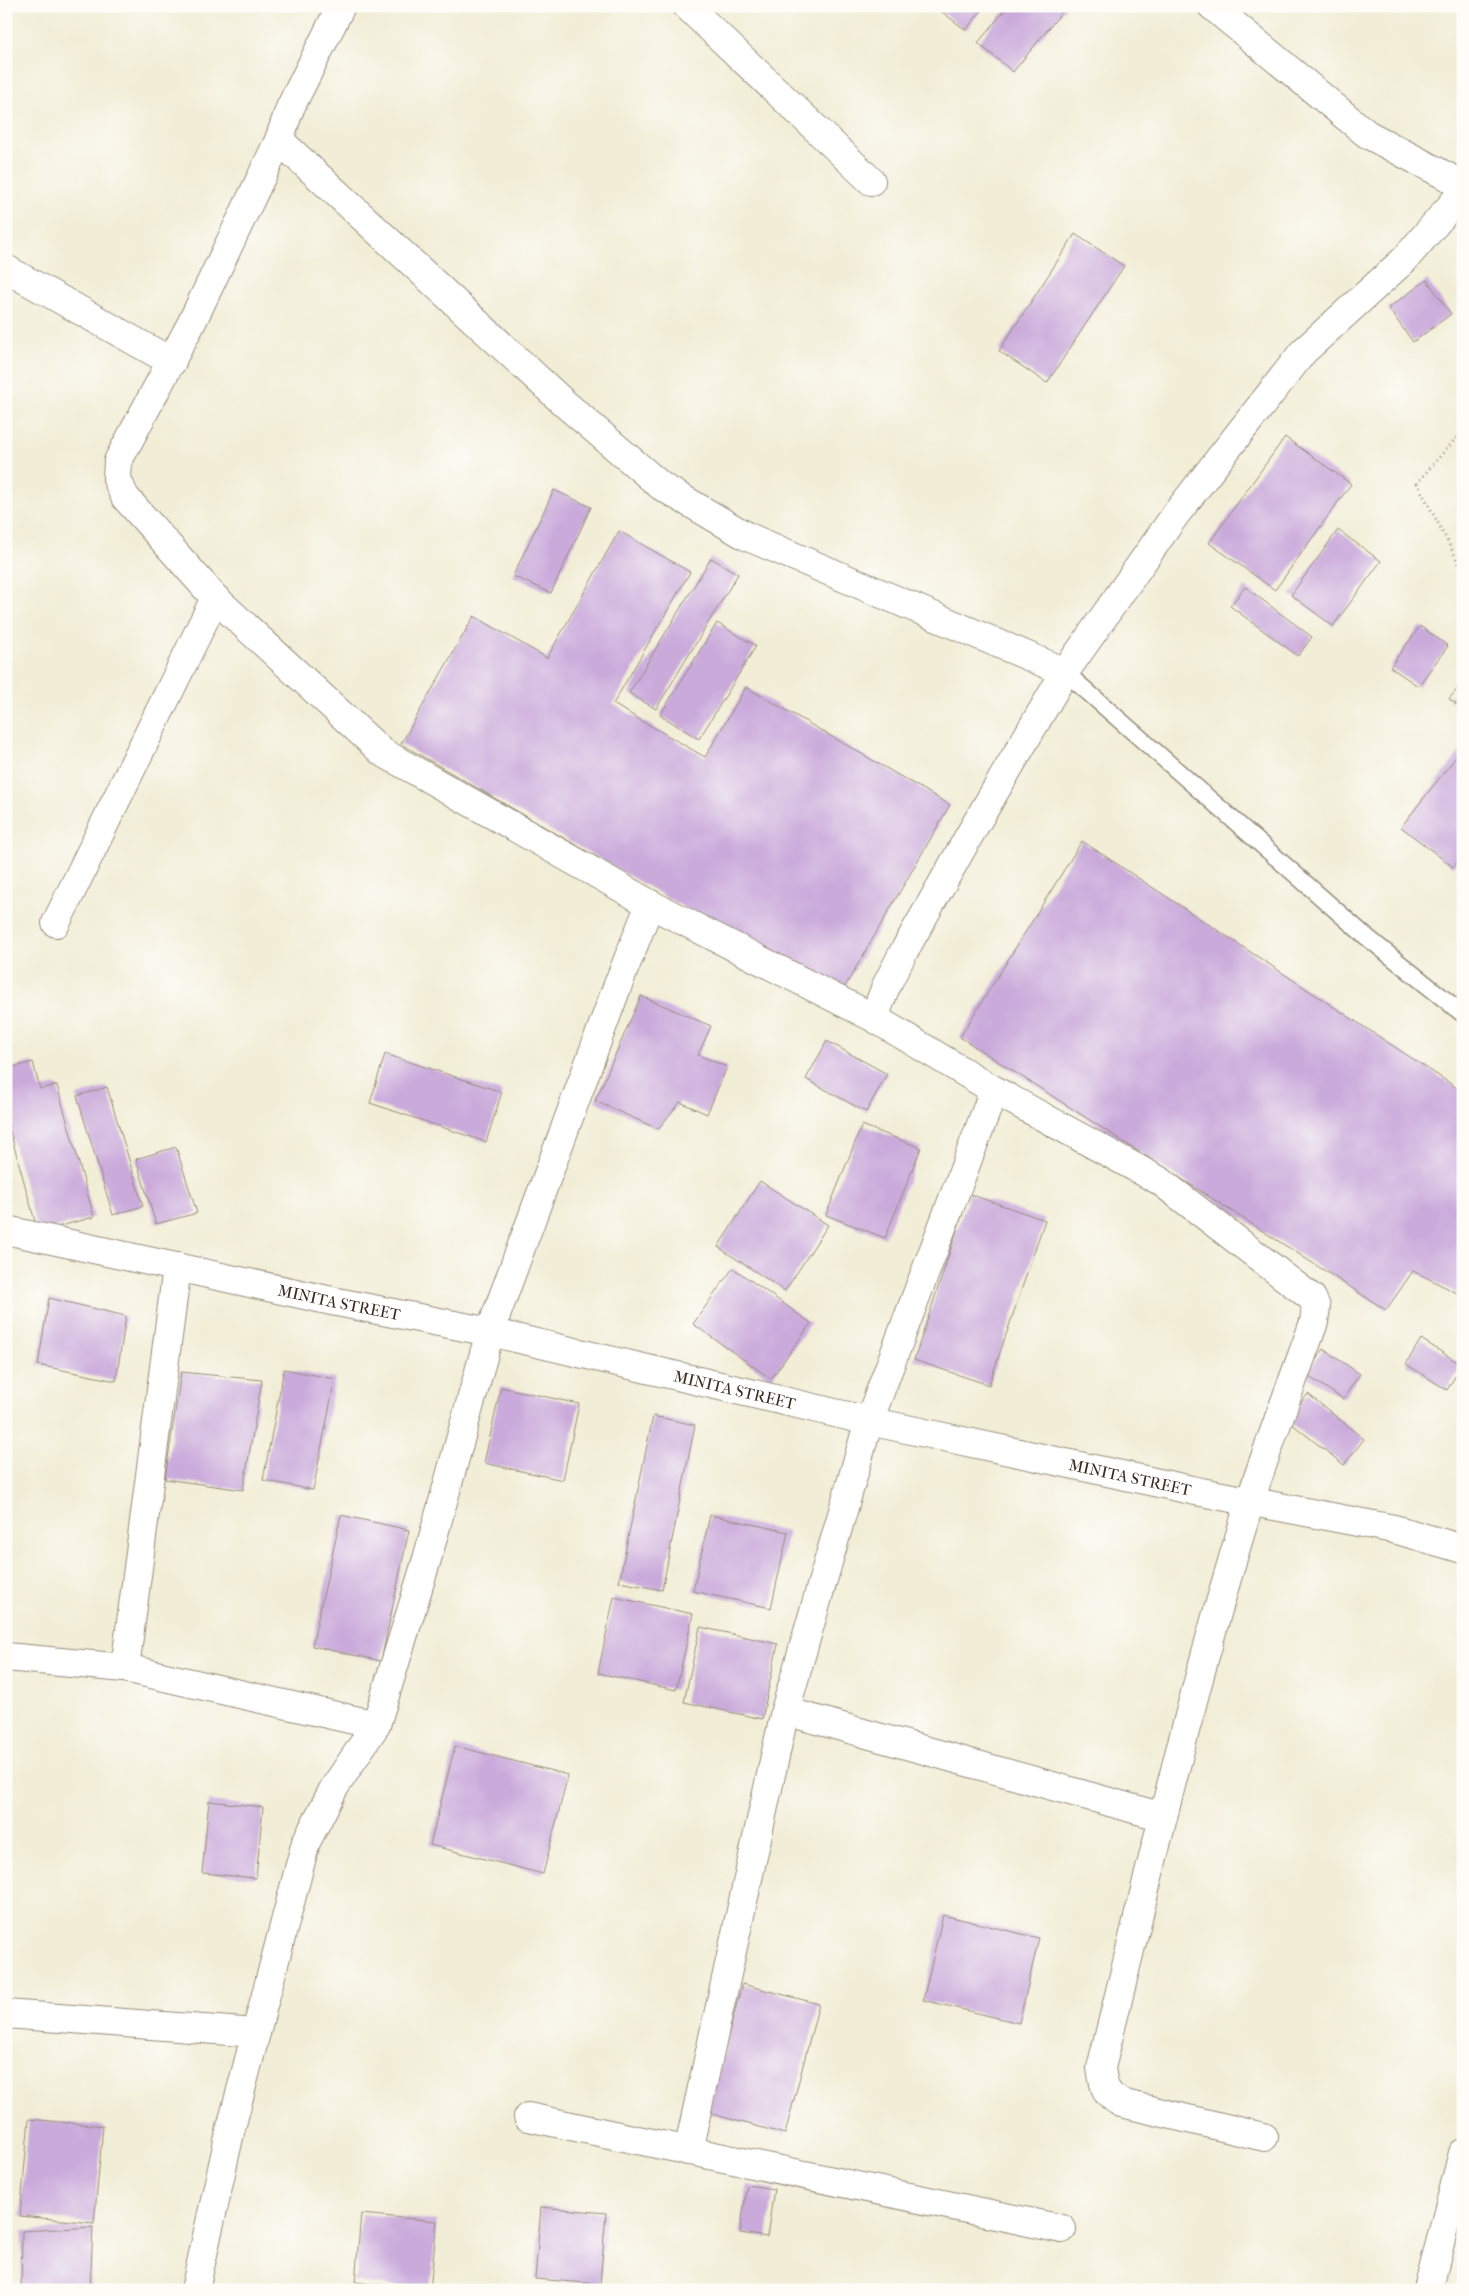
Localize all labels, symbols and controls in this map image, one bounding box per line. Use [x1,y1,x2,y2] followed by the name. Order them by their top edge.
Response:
[276,1280,402,1324] street label: MINITA STREET
[672,1366,798,1413] street label: MINITA STREET
[1067,1455,1193,1499] street label: MINITA STREET

